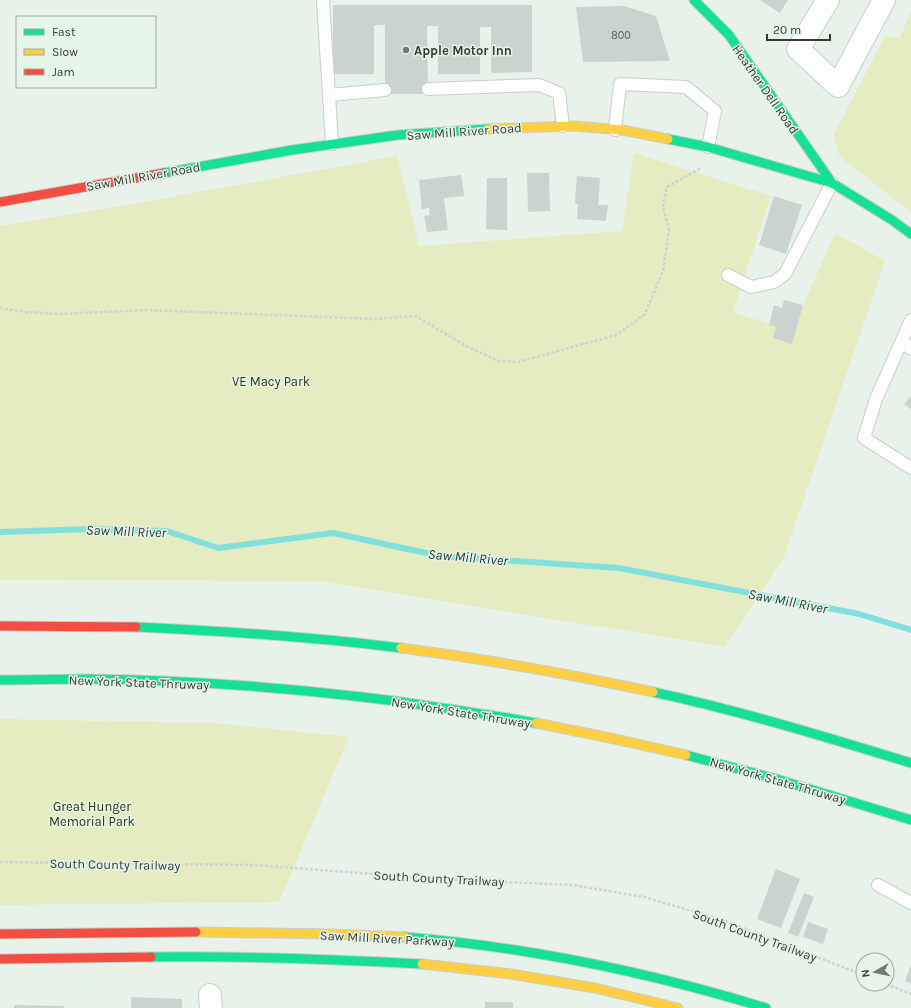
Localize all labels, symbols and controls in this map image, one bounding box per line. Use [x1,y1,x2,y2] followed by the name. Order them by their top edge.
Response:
[16,16,156,88] legend
[767,16,830,42] scale bar
[773,23,801,37] text: 20 m
[52,25,76,39] text: Fast
[611,29,631,42] house number: 800
[729,42,802,137] street label: Heather Dell Road
[414,43,512,58] place label: Apple Motor Inn
[52,45,78,59] text: Slow
[401,45,411,55] marker: Apple Motor Inn
[52,65,75,79] text: Jam
[406,120,522,143] street label: Saw Mill River Road
[85,159,201,194] street label: Saw Mill River Road
[232,374,310,389] park label: VE Macy Park
[85,522,168,541] water label: Saw Mill River
[427,546,510,570] water label: Saw Mill River
[747,585,830,618] water label: Saw Mill River
[68,673,210,692] street label: New York State Thruway
[390,694,532,731] street label: New York State Thruway
[708,754,848,807] street label: New York State Thruway
[49,799,135,829] park label: Great Hunger Memorial Park
[49,856,181,873] street label: South County Trailway
[373,868,505,889] street label: South County Trailway
[691,906,819,965] street label: South County Trailway
[319,927,455,950] street label: Saw Mill River Parkway
[855,952,895,992] north arrow
[859,969,873,978] text: N

